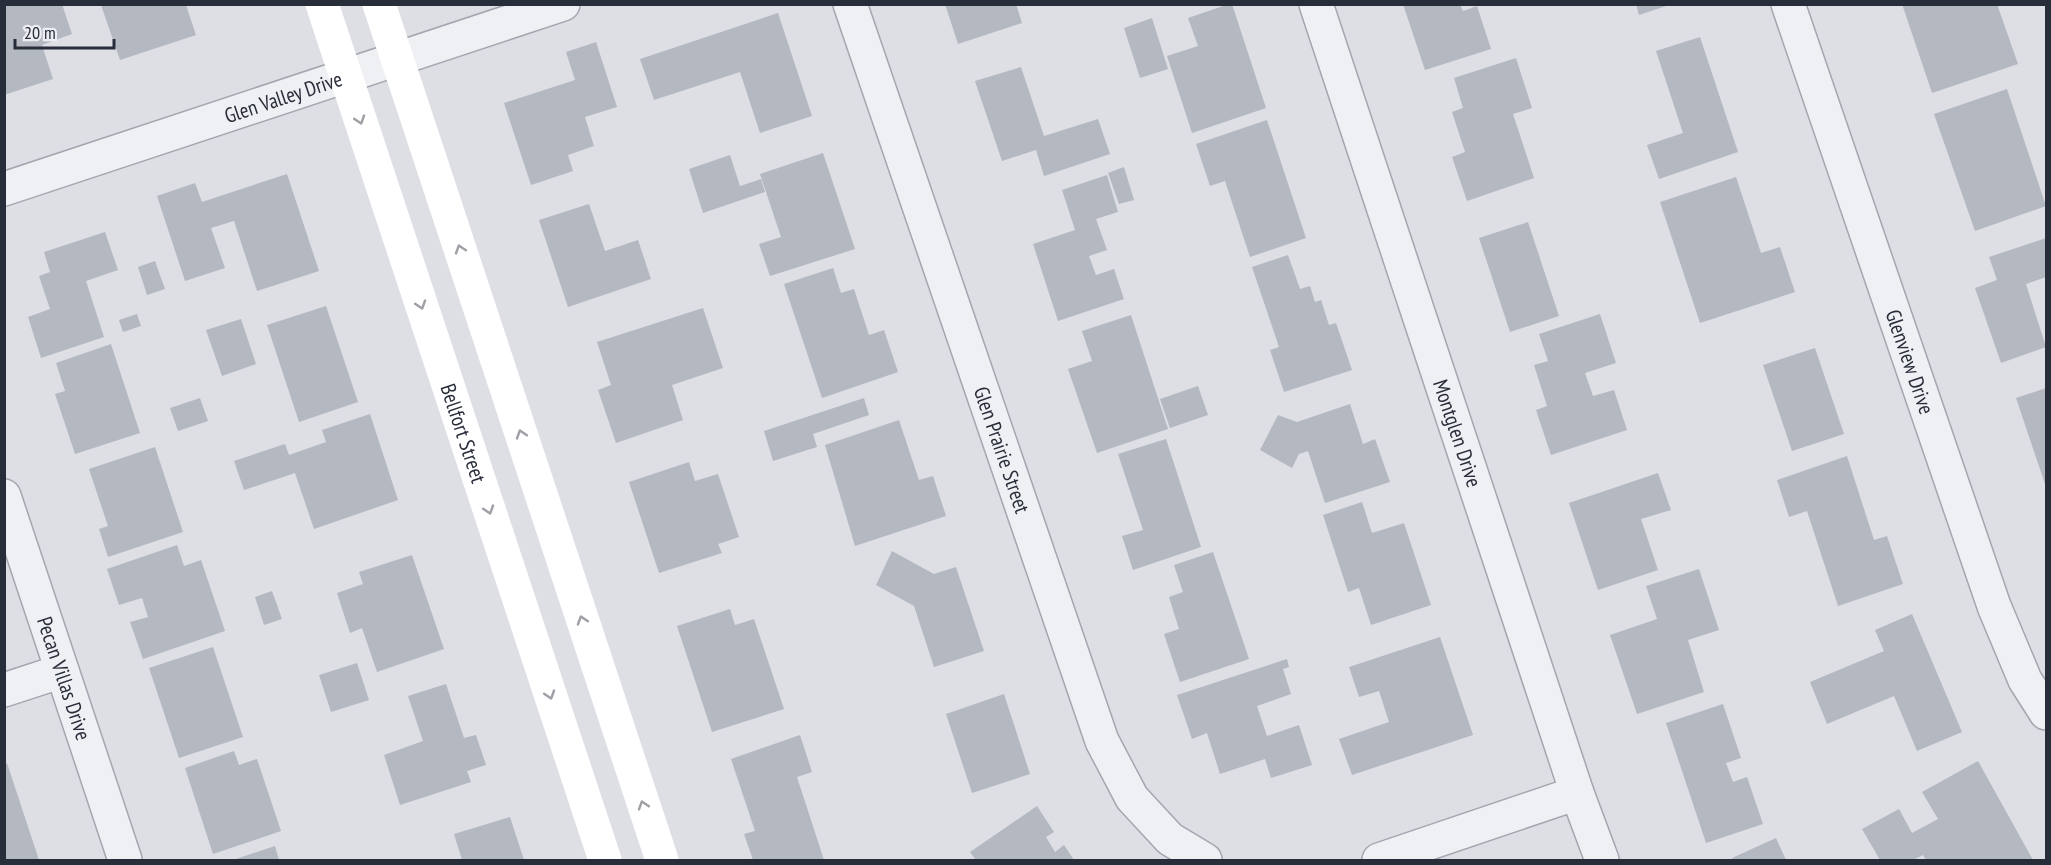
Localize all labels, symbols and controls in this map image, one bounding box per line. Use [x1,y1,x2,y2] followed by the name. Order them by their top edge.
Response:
[15,12,114,50] scale bar
[24,21,56,44] text: 20 m
[221,65,346,129] street label: Glen Valley Drive
[353,114,365,125] one-way arrow
[455,244,468,255] one-way arrow
[414,299,427,310] one-way arrow
[1880,306,1941,418] street label: Glenview Drive
[1428,376,1488,490] street label: Montglen Drive
[435,380,493,486] street label: Bellfort Street
[968,383,1037,517] street label: Glen Prairie Street
[516,429,529,440] one-way arrow
[482,504,495,515] one-way arrow
[31,613,98,744] street label: Pecan Villas Drive
[577,615,590,626] one-way arrow
[543,689,556,700] one-way arrow
[638,800,651,811] one-way arrow

